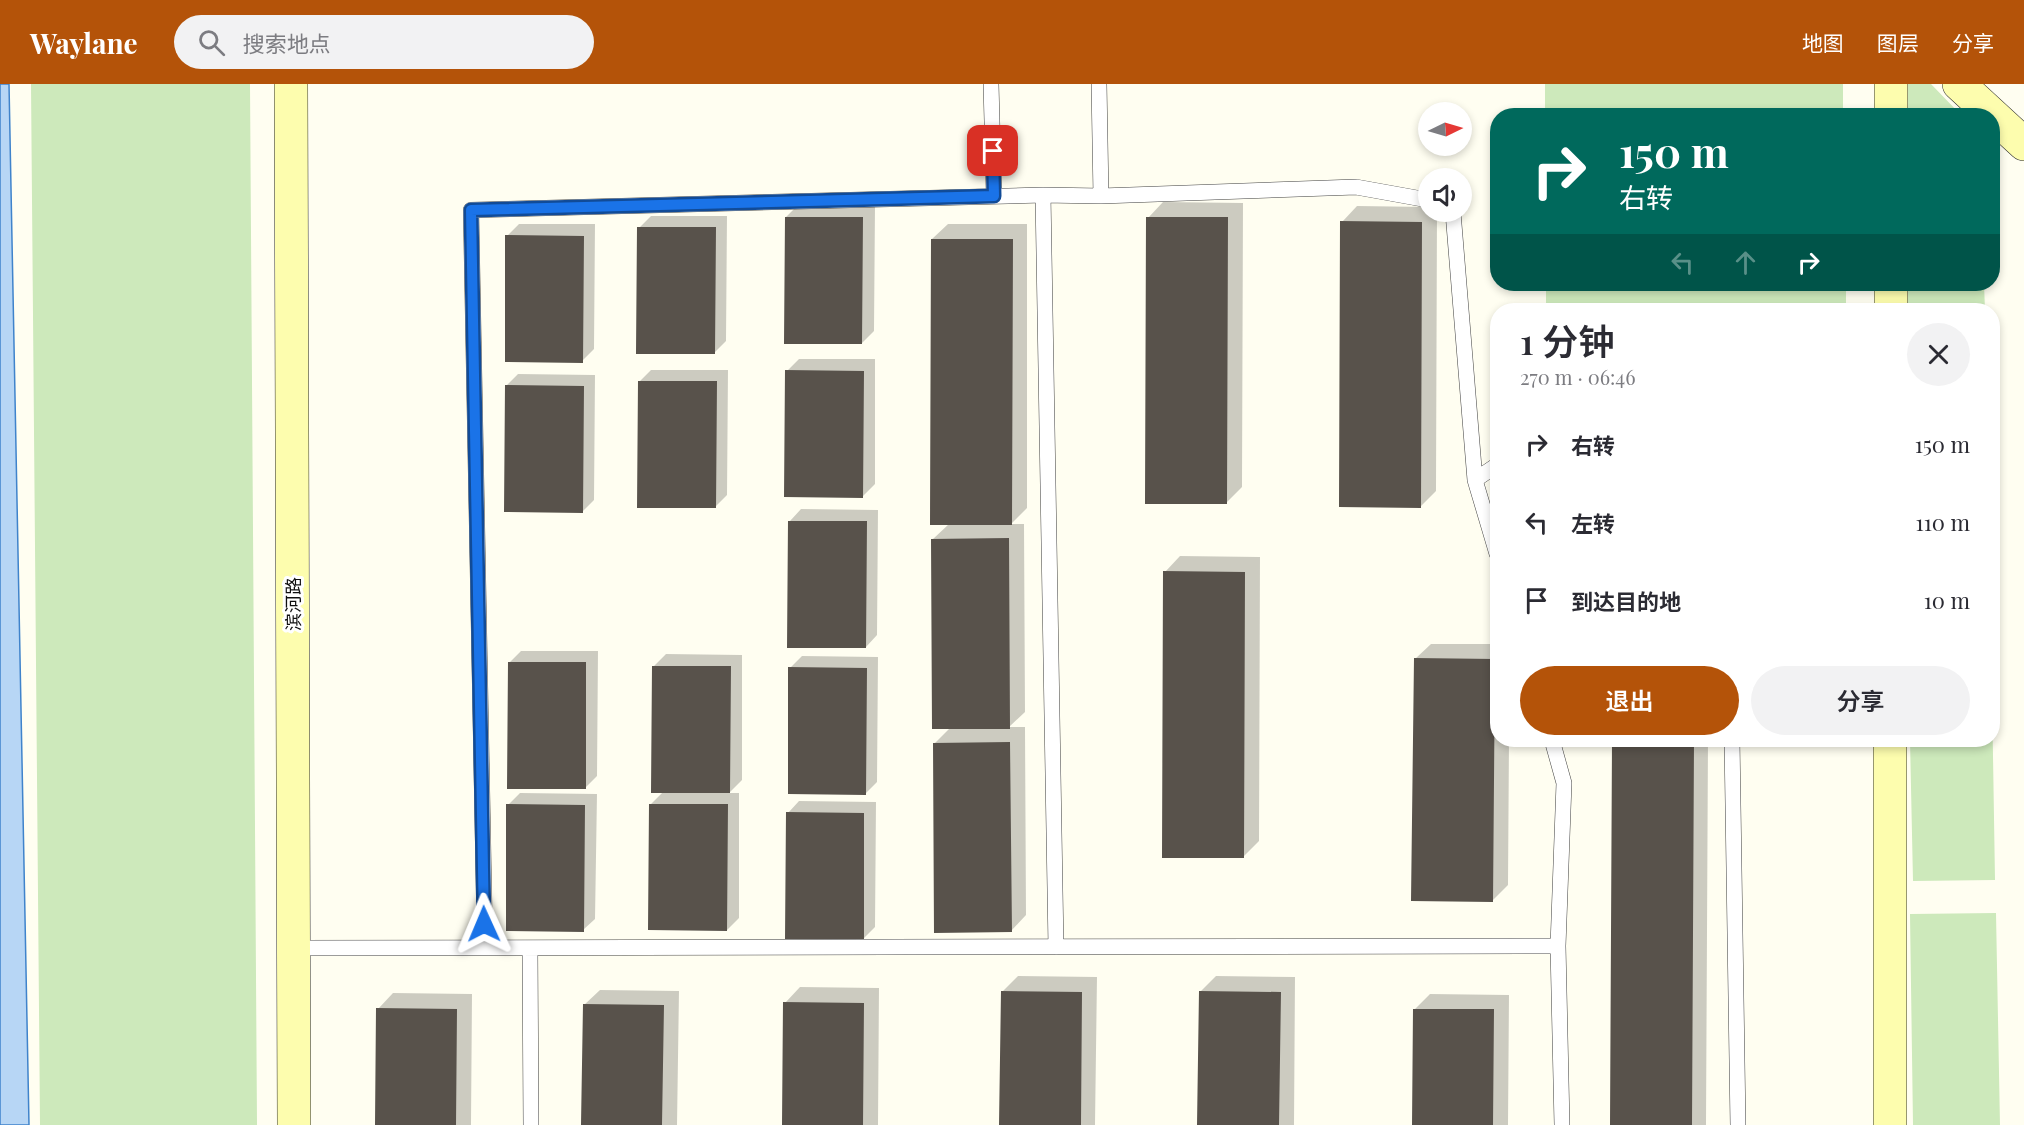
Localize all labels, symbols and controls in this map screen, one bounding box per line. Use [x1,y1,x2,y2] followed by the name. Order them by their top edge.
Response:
[174,15,594,69] search box
[30,24,138,61] text: Waylane
[195,26,228,59] icon: search
[243,28,331,58] text: 搜索地点
[1802,28,1844,56] text: 地图
[1877,28,1919,56] text: 图层
[1952,28,1994,56] text: 分享
[1418,102,1472,156] north arrow
[1418,102,1472,222] map controls
[1619,123,1729,179] text: 150 m
[967,125,1018,176] pin
[1520,132,1598,210] icon: right
[976,134,1009,167] icon: arrive
[1418,168,1472,222] button: sound
[1619,179,1673,215] text: 右转
[1666,246,1699,279] icon: left
[1729,246,1762,279] icon: ahead
[1792,246,1825,279] icon: right
[1520,316,1614,364] text: 1 分钟
[1907,323,1970,386] button: close
[1520,363,1636,390] text: 270 m · 06:46
[1520,428,1553,461] icon: right
[1915,429,1970,459] text: 150 m
[1571,430,1615,460] text: 右转
[1520,506,1553,539] icon: left
[1916,507,1970,537] text: 110 m
[1571,508,1615,538] text: 左转
[281,577,305,631] street label: 滨河路
[1520,584,1553,617] icon: arrive
[1924,585,1970,615] text: 10 m
[1571,586,1681,616] text: 到达目的地
[1520,666,1739,735] button: 退出
[1751,666,1970,735] button: 分享
[452,892,516,956] position arrow

